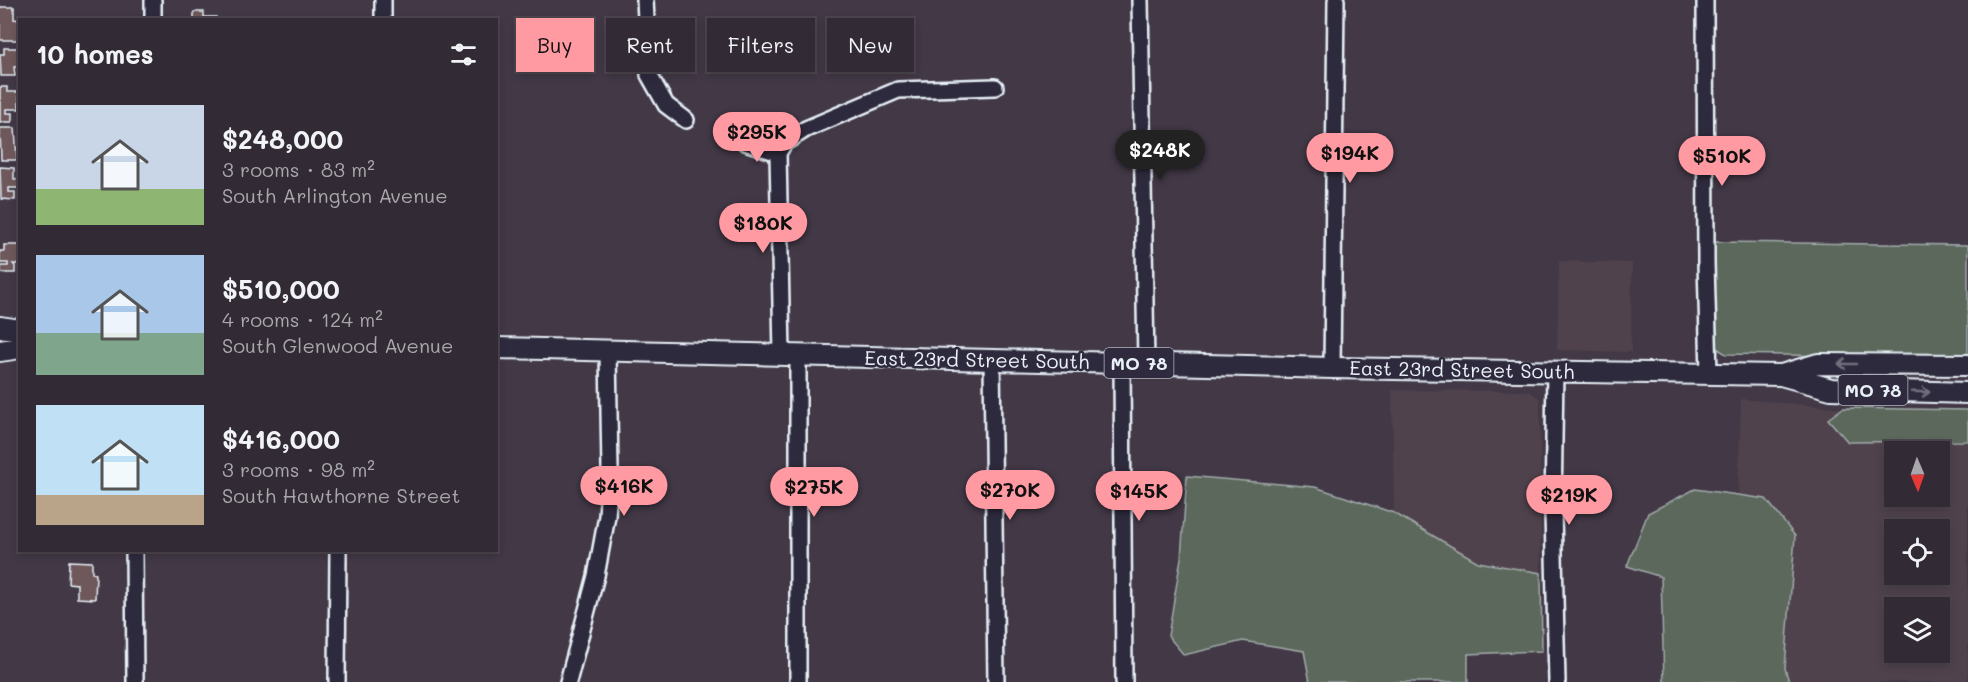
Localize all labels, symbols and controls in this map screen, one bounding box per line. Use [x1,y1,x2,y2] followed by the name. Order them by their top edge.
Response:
[516,18,594,72] chip: Buy
[606,18,695,72] chip: Rent
[707,18,815,72] chip: Filters
[827,18,914,72] chip: New
[36,37,154,71] text: 10 homes
[447,38,480,71] icon: filters
[715,112,799,163] pin: $295K
[727,118,787,144] text: $295K
[222,122,343,156] text: $248,000
[84,129,156,201] icon: home
[1118,130,1202,181] pin: $248K
[1308,133,1392,184] pin: $194K
[1129,136,1191,162] text: $248K
[1680,136,1764,187] pin: $510K
[1320,139,1380,165] text: $194K
[1693,142,1751,168] text: $510K
[222,156,375,182] text: 3 rooms · 83 m²
[222,182,448,208] text: South Arlington Avenue
[721,203,805,254] pin: $180K
[733,209,793,235] text: $180K
[222,272,340,306] text: $510,000
[84,279,156,351] icon: home
[222,306,383,332] text: 4 rooms · 124 m²
[222,332,453,358] text: South Glenwood Avenue
[864,344,1090,374] street label: East 23rd Street South
[1104,348,1174,378] road number: MO 78
[1349,354,1575,384] street label: East 23rd Street South
[1837,358,1857,370] one-way arrow
[1838,375,1908,405] road number: MO 78
[1911,386,1931,397] one-way arrow
[222,422,340,456] text: $416,000
[84,429,156,501] icon: home
[1884,441,1950,507] north arrow
[1884,441,1950,663] map controls
[222,456,375,482] text: 3 rooms · 98 m²
[582,466,666,517] pin: $416K
[772,467,856,518] pin: $275K
[968,470,1052,521] pin: $270K
[1097,471,1181,522] pin: $145K
[594,472,654,498] text: $416K
[784,473,844,499] text: $275K
[1527,475,1611,526] pin: $219K
[980,476,1040,502] text: $270K
[1110,477,1168,503] text: $145K
[1540,481,1598,507] text: $219K
[222,482,460,508] text: South Hawthorne Street
[1884,519,1950,585] button: locate
[1884,597,1950,663] button: layers

